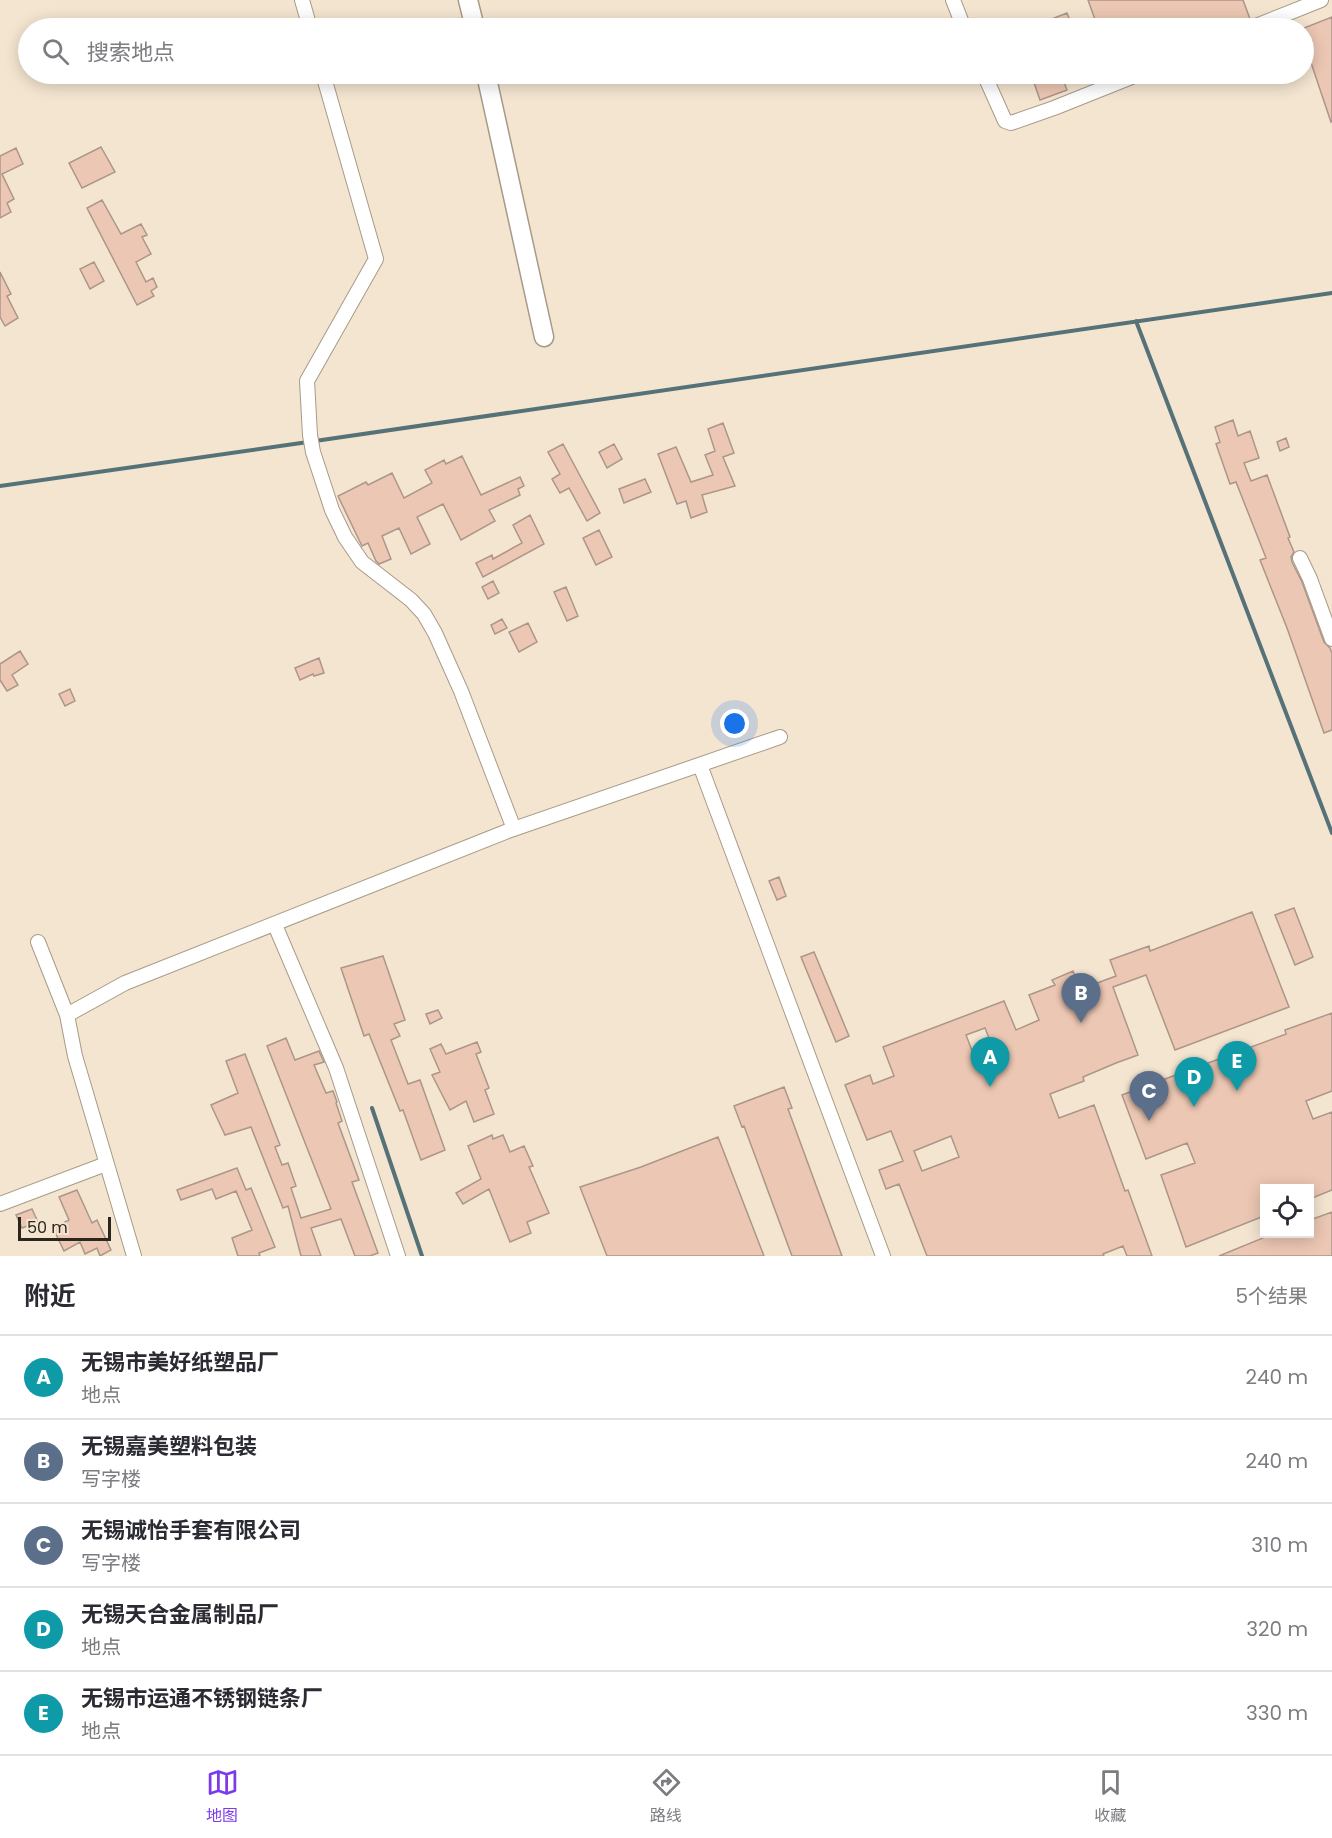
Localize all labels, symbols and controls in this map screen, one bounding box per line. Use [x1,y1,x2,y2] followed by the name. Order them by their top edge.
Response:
[18,18,1314,84] search box
[39,35,72,68] icon: search
[87,37,175,68] text: 搜索地点
[720,709,749,738] your location
[1062,974,1100,1023] pin: B
[970,1038,1010,1087] pin: A
[1218,1042,1256,1091] pin: E
[1174,1058,1214,1107] pin: D
[1130,1072,1168,1121] pin: C
[1260,1184,1314,1238] map controls
[1260,1184,1314,1238] button: locate
[18,1214,111,1242] scale bar
[27,1216,68,1239] text: 50 m
[24,1278,76,1314] text: 附近
[1235,1282,1308,1310] text: 5个结果
[81,1347,279,1378] text: 无锡市美好纸塑品厂
[36,1363,51,1391] text: A
[1245,1363,1308,1391] text: 240 m
[81,1381,121,1409] text: 地点
[81,1431,257,1462] text: 无锡嘉美塑料包装
[37,1447,50,1475] text: B
[1245,1447,1308,1475] text: 240 m
[81,1465,141,1493] text: 写字楼
[81,1515,301,1546] text: 无锡诚怡手套有限公司
[36,1531,51,1559] text: C
[1251,1531,1308,1559] text: 310 m
[81,1549,141,1577] text: 写字楼
[81,1599,279,1630] text: 无锡天合金属制品厂
[36,1615,51,1643] text: D
[1246,1615,1308,1643] text: 320 m
[81,1633,121,1661] text: 地点
[81,1683,323,1714] text: 无锡市运通不锈钢链条厂
[38,1699,49,1727] text: E
[1246,1699,1308,1727] text: 330 m
[81,1717,121,1745] text: 地点
[206,1766,239,1828] tab: 地图
[650,1766,683,1828] tab: 路线
[1094,1766,1127,1828] tab: 收藏

